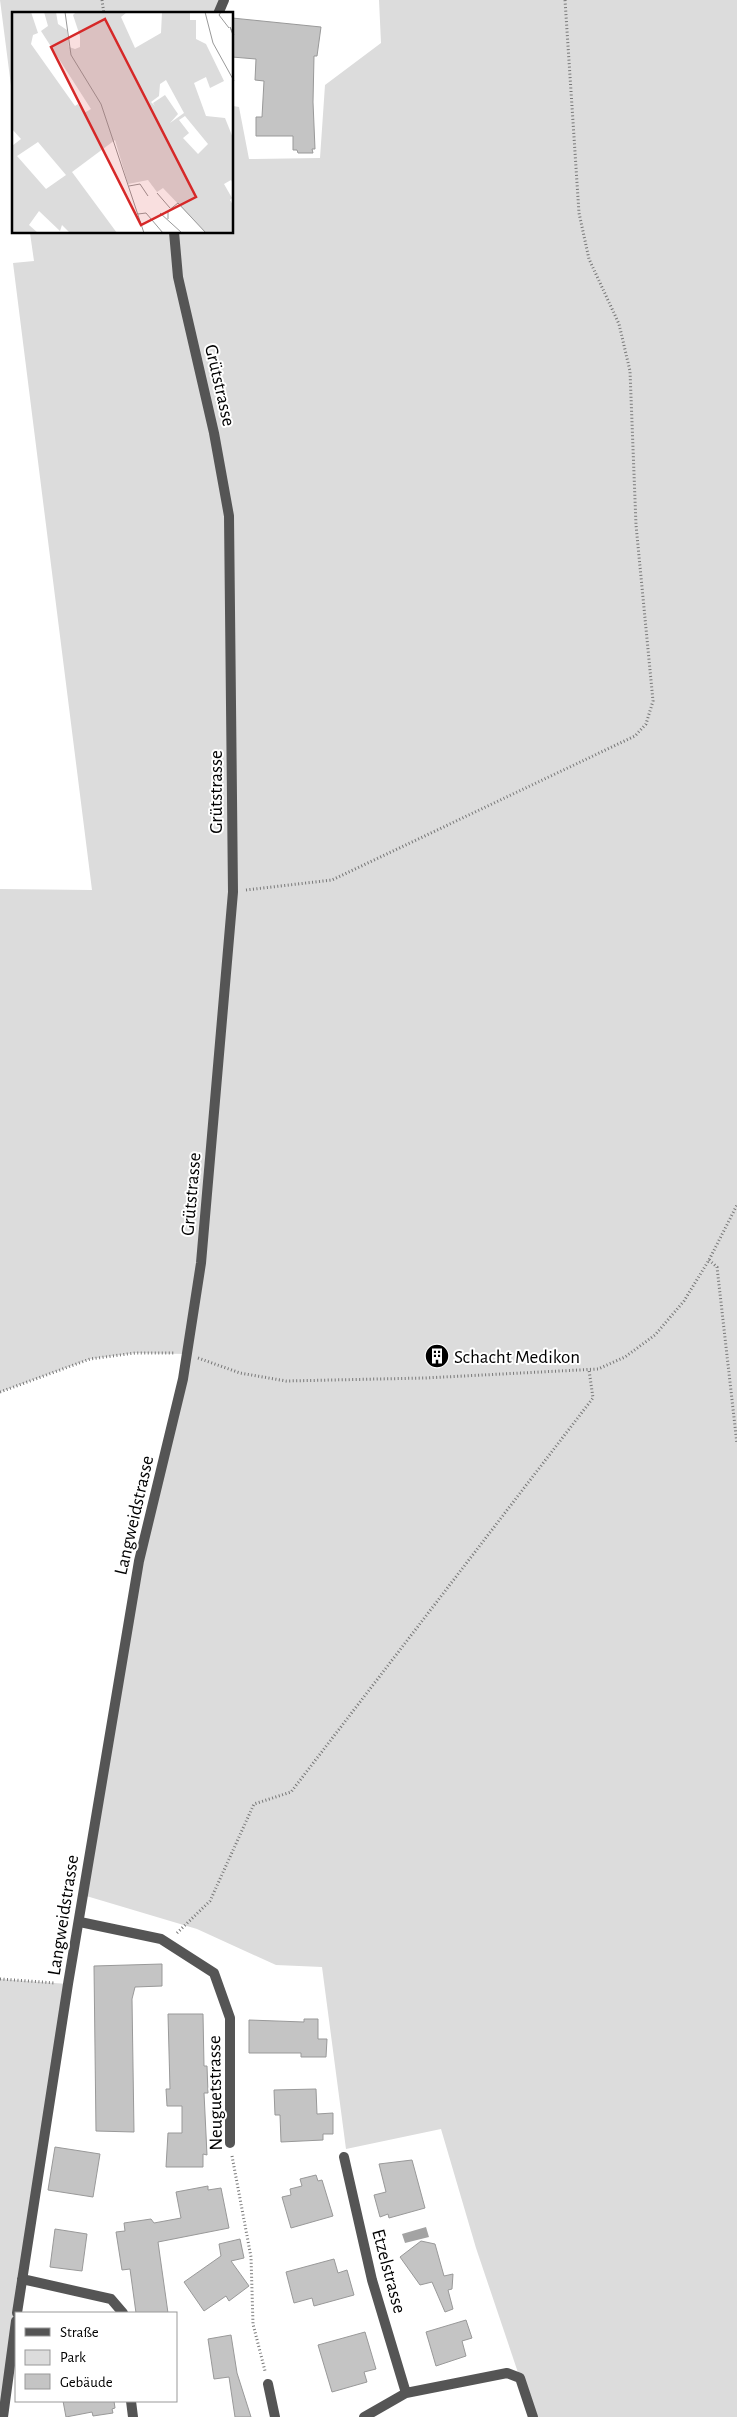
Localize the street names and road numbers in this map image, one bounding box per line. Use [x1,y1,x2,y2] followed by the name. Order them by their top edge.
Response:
[201,342,238,428] street label: Grütstrasse
[207,750,226,834] street label: Grütstrasse
[178,1152,205,1237] street label: Grütstrasse
[111,1454,157,1577] street label: Langweidstrasse
[45,1854,82,1977] street label: Langweidstrasse
[205,2035,226,2151] street label: Neuguetstrasse
[368,2227,409,2316] street label: Etzelstrasse

